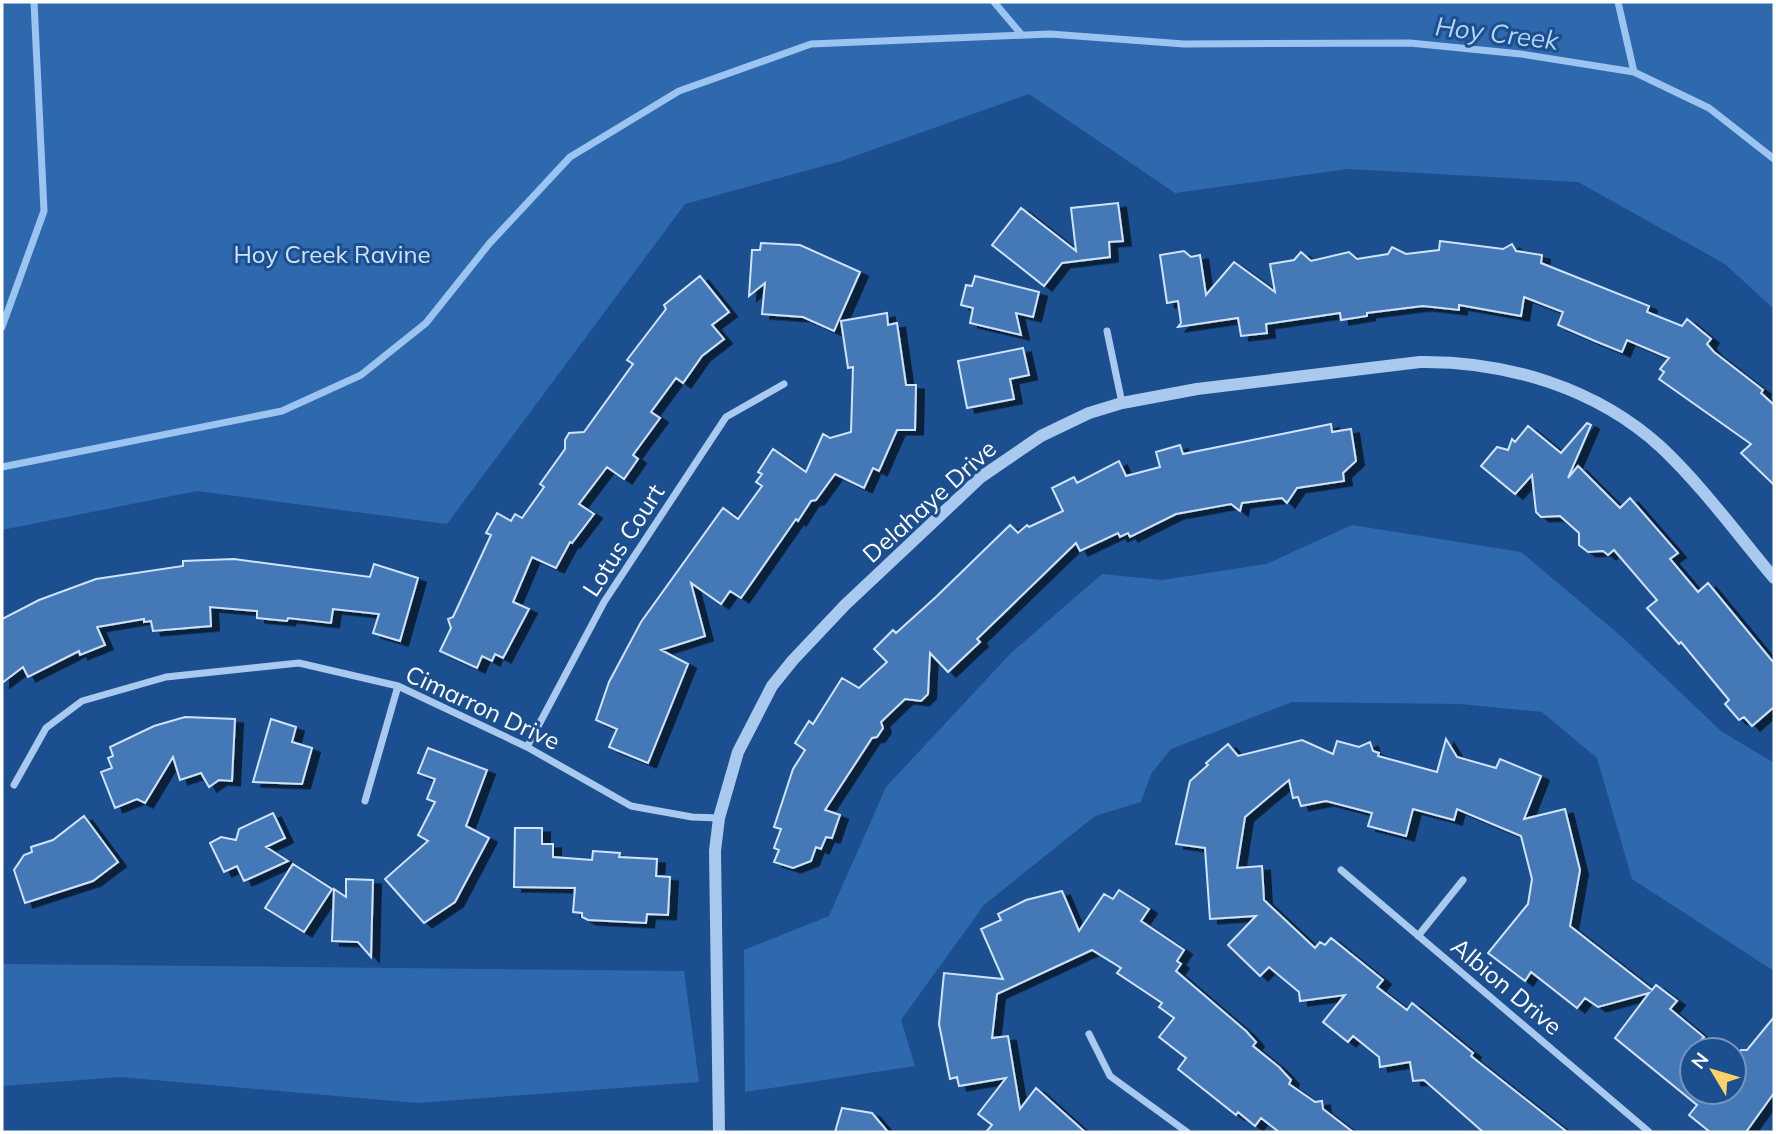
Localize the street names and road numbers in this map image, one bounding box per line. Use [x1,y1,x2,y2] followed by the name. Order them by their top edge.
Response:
[856,433,1002,569] street label: Delahaye Drive
[576,478,670,602] street label: Lotus Court
[401,658,565,756] street label: Cimarron Drive
[1445,931,1569,1041] street label: Albion Drive

